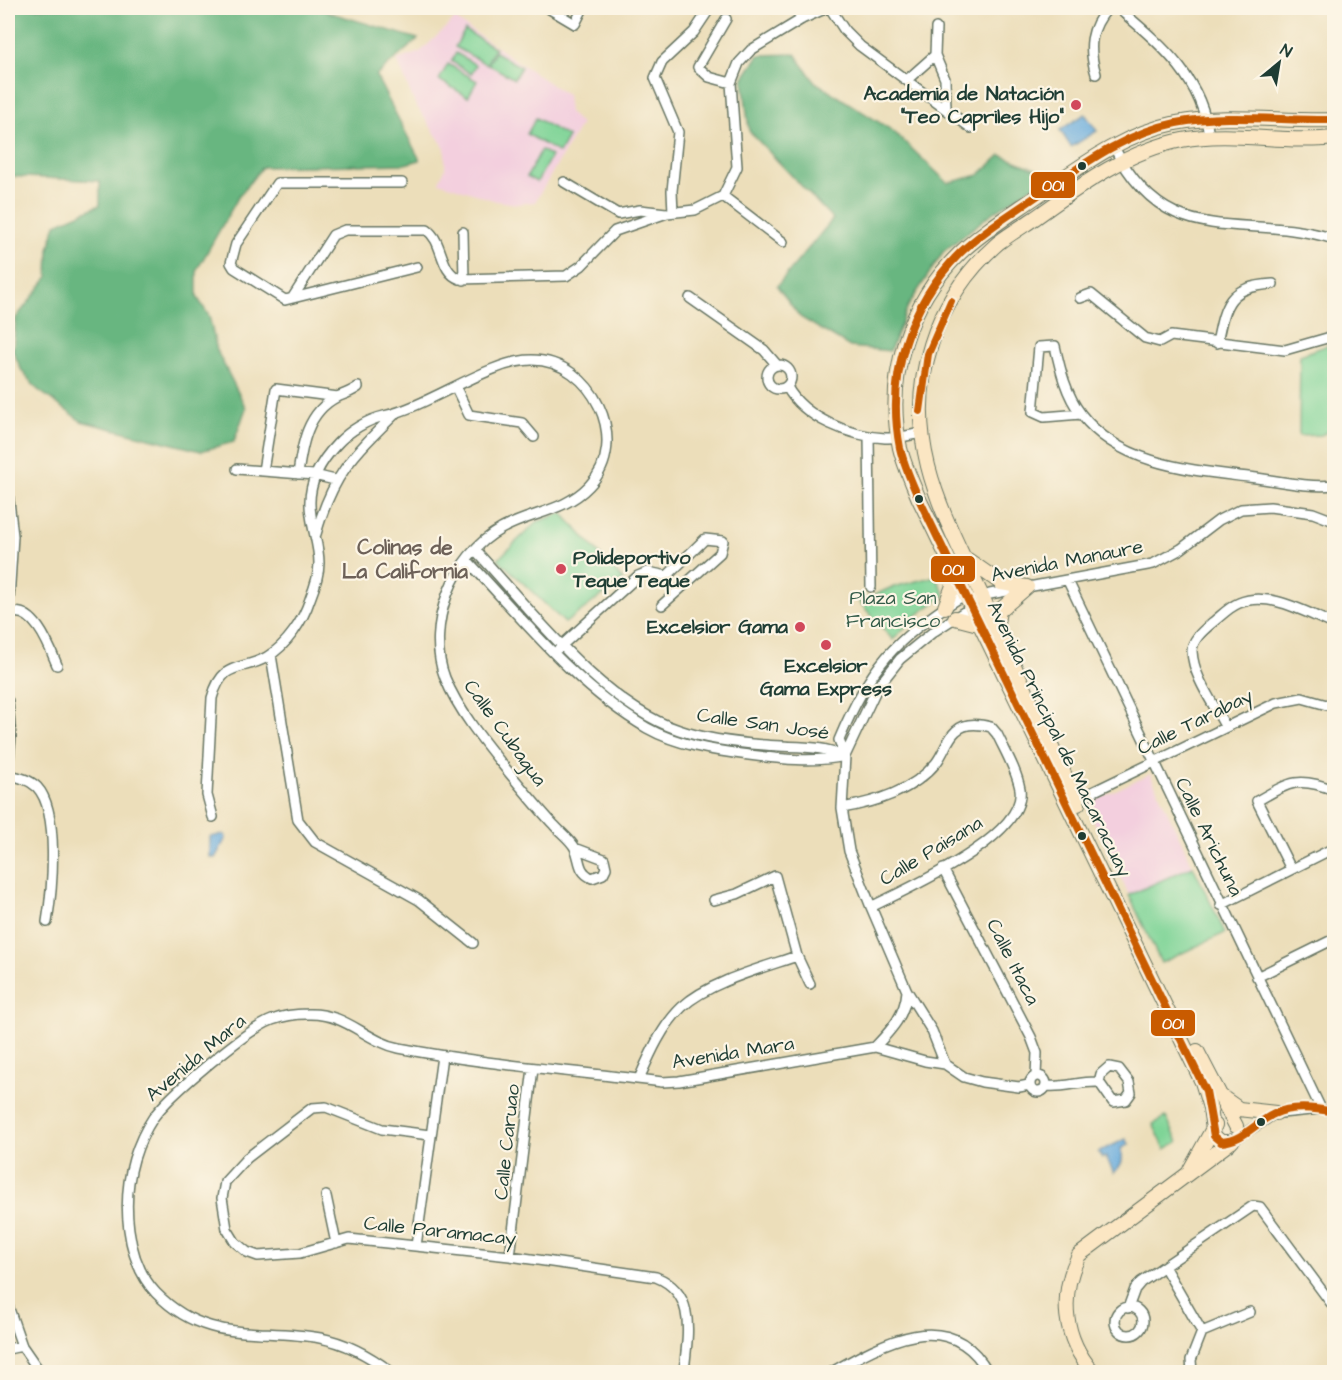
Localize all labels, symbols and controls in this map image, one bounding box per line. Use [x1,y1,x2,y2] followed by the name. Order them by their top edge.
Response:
[1249,33,1309,93] north arrow
[1276,39,1296,63] text: N
[864,80,1064,131] place label: Academia de Natación "Teo Capriles Hijo"
[1069,98,1083,112] marker: Academia de Natación "Teo Capriles Hijo"
[1076,160,1088,172] unlabelled marker
[1030,171,1076,199] line badge: 001
[1042,175,1065,197] text: 001
[913,493,925,505] unlabelled marker
[989,532,1146,589] street label: Avenida Manaure
[342,533,468,586] district label: Colinas de La California
[572,544,691,595] place label: Polideportivo Teque Teque
[930,555,976,583] line badge: 001
[942,559,965,581] text: 001
[554,562,568,576] marker: Polideportivo Teque Teque
[846,584,940,635] park label: Plaza San Francisco
[979,596,1138,882] street label: Avenida Principal de Macaracuay
[647,613,789,641] place label: Excelsior Gama
[793,620,807,634] marker: Excelsior Gama
[819,638,833,652] marker: Excelsior Gama Express
[760,652,892,703] place label: Excelsior Gama Express
[456,674,553,793] street label: Calle Cubagua
[1132,682,1258,763] street label: Calle Tarabay
[695,701,831,747] street label: Calle San José
[1168,773,1250,901] street label: Calle Arichuna
[874,809,988,893] street label: Calle Paisana
[1076,830,1088,842] unlabelled marker
[979,914,1047,1010] street label: Calle Itaca
[140,1008,252,1108] street label: Avenida Mara
[1150,1009,1196,1037] line badge: 001
[1162,1013,1185,1035] text: 001
[670,1030,796,1076] street label: Avenida Mara
[487,1083,527,1201] street label: Calle Caruao
[1255,1116,1267,1128] unlabelled marker
[362,1209,518,1254] street label: Calle Paramacay

